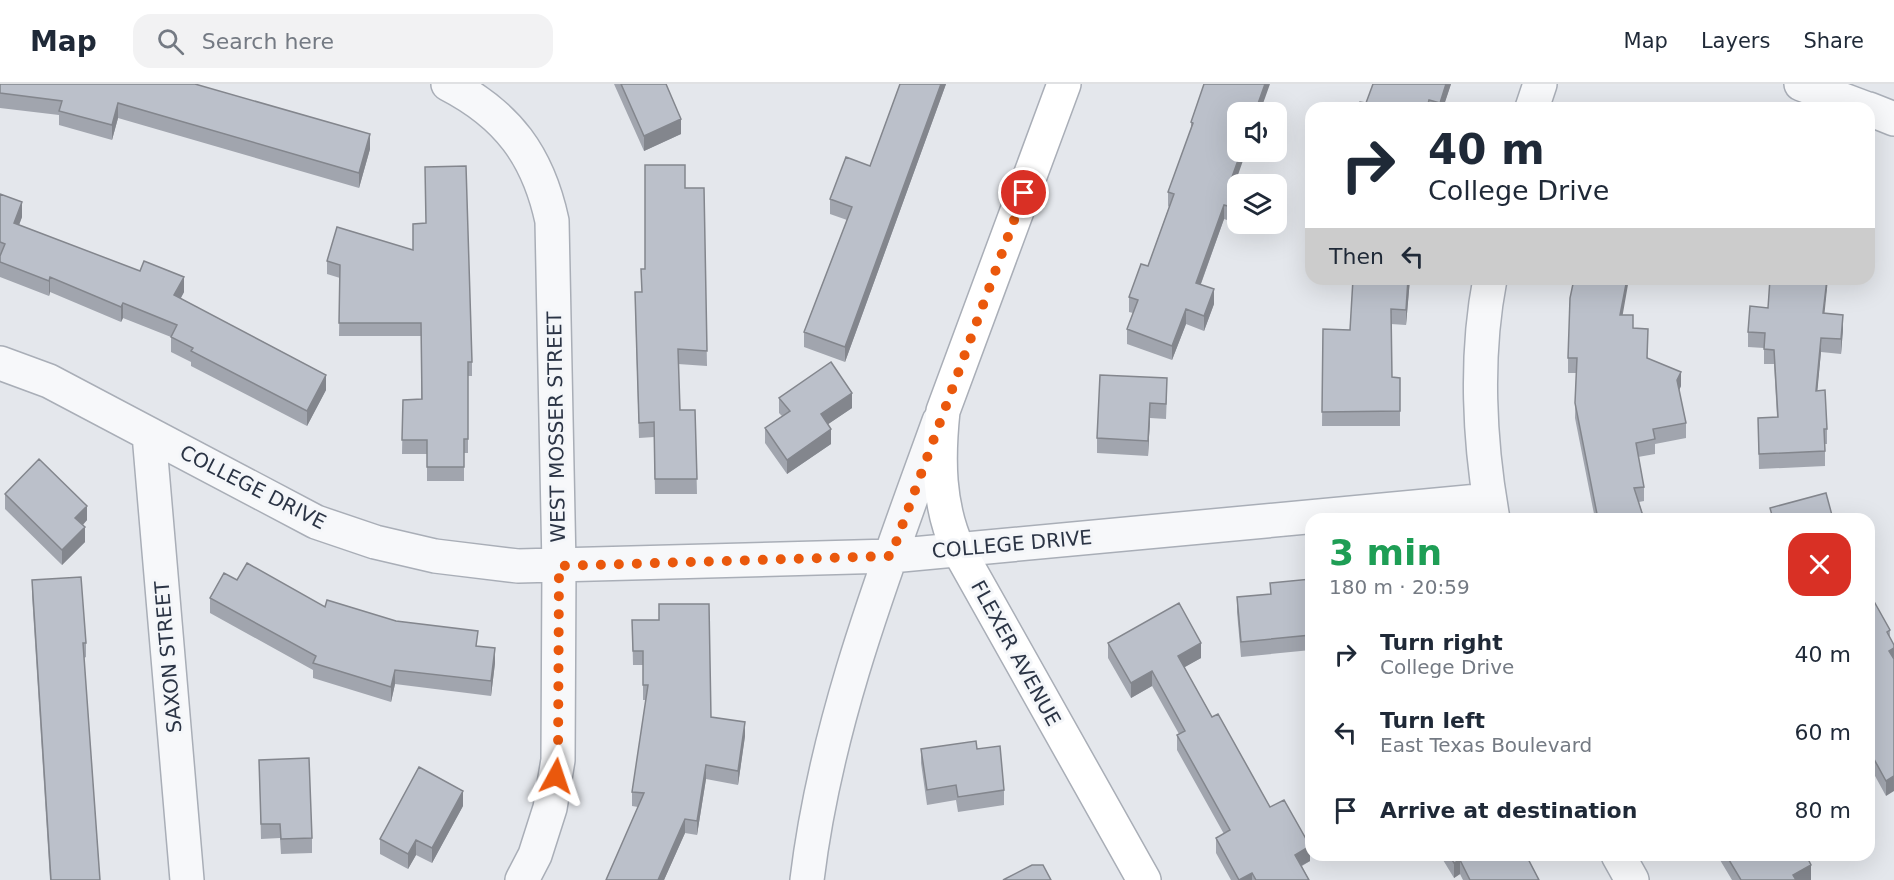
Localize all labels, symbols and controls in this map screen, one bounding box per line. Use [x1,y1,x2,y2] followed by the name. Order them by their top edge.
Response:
[133,14,553,68] search box
[30,25,97,58] text: Map
[154,25,187,58] icon: search
[202,29,334,54] text: Search here
[1624,29,1668,53] text: Map
[1701,29,1770,53] text: Layers
[1803,29,1864,53] text: Share
[1227,102,1287,234] map controls
[1227,102,1287,162] button: sound
[1428,125,1545,174] text: 40 m
[1329,126,1407,204] icon: right
[998,167,1049,218] pin
[1227,174,1287,234] button: layers
[1428,175,1609,206] text: College Drive
[1007,176,1040,209] icon: arrive
[1396,240,1429,273] icon: left
[1329,244,1384,269] text: Then
[542,310,570,543] street label: WEST MOSSER STREET
[176,440,330,534] street label: COLLEGE DRIVE
[931,525,1093,563] street label: COLLEGE DRIVE
[1329,532,1442,573] text: 3 min
[1788,533,1851,596] button: close
[1329,575,1470,599] text: 180 m · 20:59
[966,576,1066,730] street label: FLEXER AVENUE
[149,579,187,734] street label: SAXON STREET
[1380,630,1503,655] text: Turn right
[1329,638,1362,671] icon: right
[1795,642,1851,667] text: 40 m
[1380,655,1514,679] text: College Drive
[1380,708,1485,733] text: Turn left
[1329,716,1362,749] icon: left
[1795,720,1851,745] text: 60 m
[1380,733,1592,757] text: East Texas Boulevard
[524,744,588,808] position arrow
[1329,794,1362,827] icon: arrive
[1380,798,1637,823] text: Arrive at destination
[1795,798,1851,823] text: 80 m

